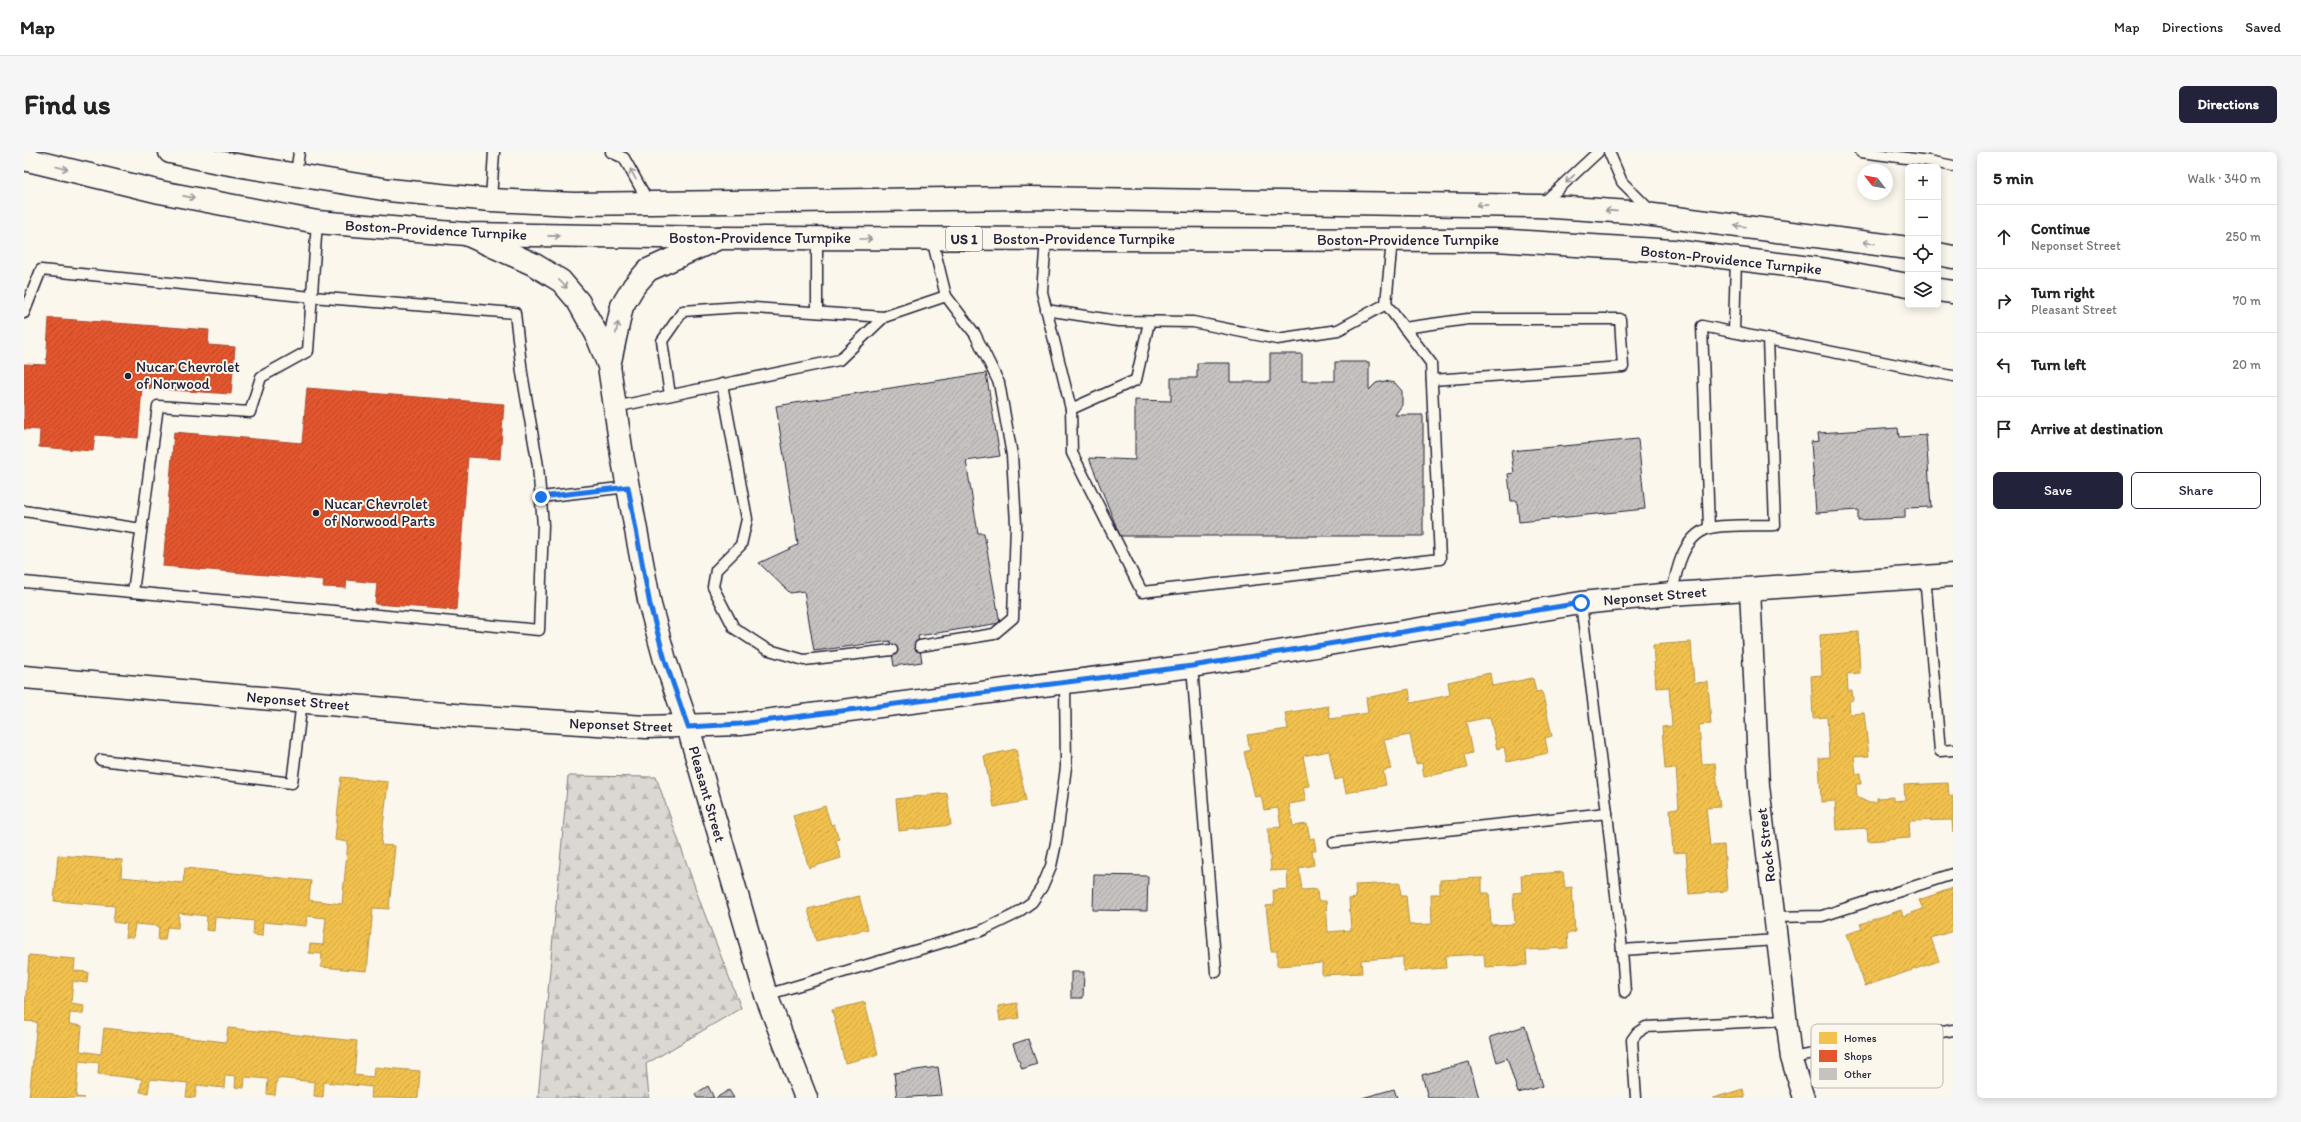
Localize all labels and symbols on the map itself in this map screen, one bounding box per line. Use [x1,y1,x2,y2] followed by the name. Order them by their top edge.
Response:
[1857,164,1893,200] north arrow
[55,165,68,173] one-way arrow
[629,168,636,180] one-way arrow
[1565,175,1575,184] one-way arrow
[182,194,195,202] one-way arrow
[1476,201,1489,209] one-way arrow
[1605,207,1618,214] one-way arrow
[345,216,527,244] street label: Boston-Providence Turnpike
[1734,223,1747,230] one-way arrow
[946,227,982,251] road number: US 1
[669,229,851,247] street label: Boston-Providence Turnpike
[993,230,1175,248] street label: Boston-Providence Turnpike
[1317,231,1499,249] street label: Boston-Providence Turnpike
[547,232,560,240] one-way arrow
[859,235,872,243] one-way arrow
[1863,239,1876,247] one-way arrow
[1639,242,1823,278] street label: Boston-Providence Turnpike
[558,279,567,289] one-way arrow
[614,322,622,335] one-way arrow
[136,358,240,393] place label: Nucar Chevrolet of Norwood
[123,371,133,381] marker: Nucar Chevrolet of Norwood
[532,488,550,506] route end
[324,495,435,530] place label: Nucar Chevrolet of Norwood Parts
[311,508,321,518] marker: Nucar Chevrolet of Norwood Parts
[1603,582,1708,609] street label: Neponset Street
[1572,594,1590,612] route start
[246,688,351,715] street label: Neponset Street
[569,714,674,736] street label: Neponset Street
[685,744,729,845] street label: Pleasant Street
[1752,806,1779,883] street label: Rock Street
[1811,1024,1943,1088] legend
[1844,1032,1877,1045] text: Homes
[1844,1050,1872,1063] text: Shops
[1844,1068,1872,1081] text: Other

